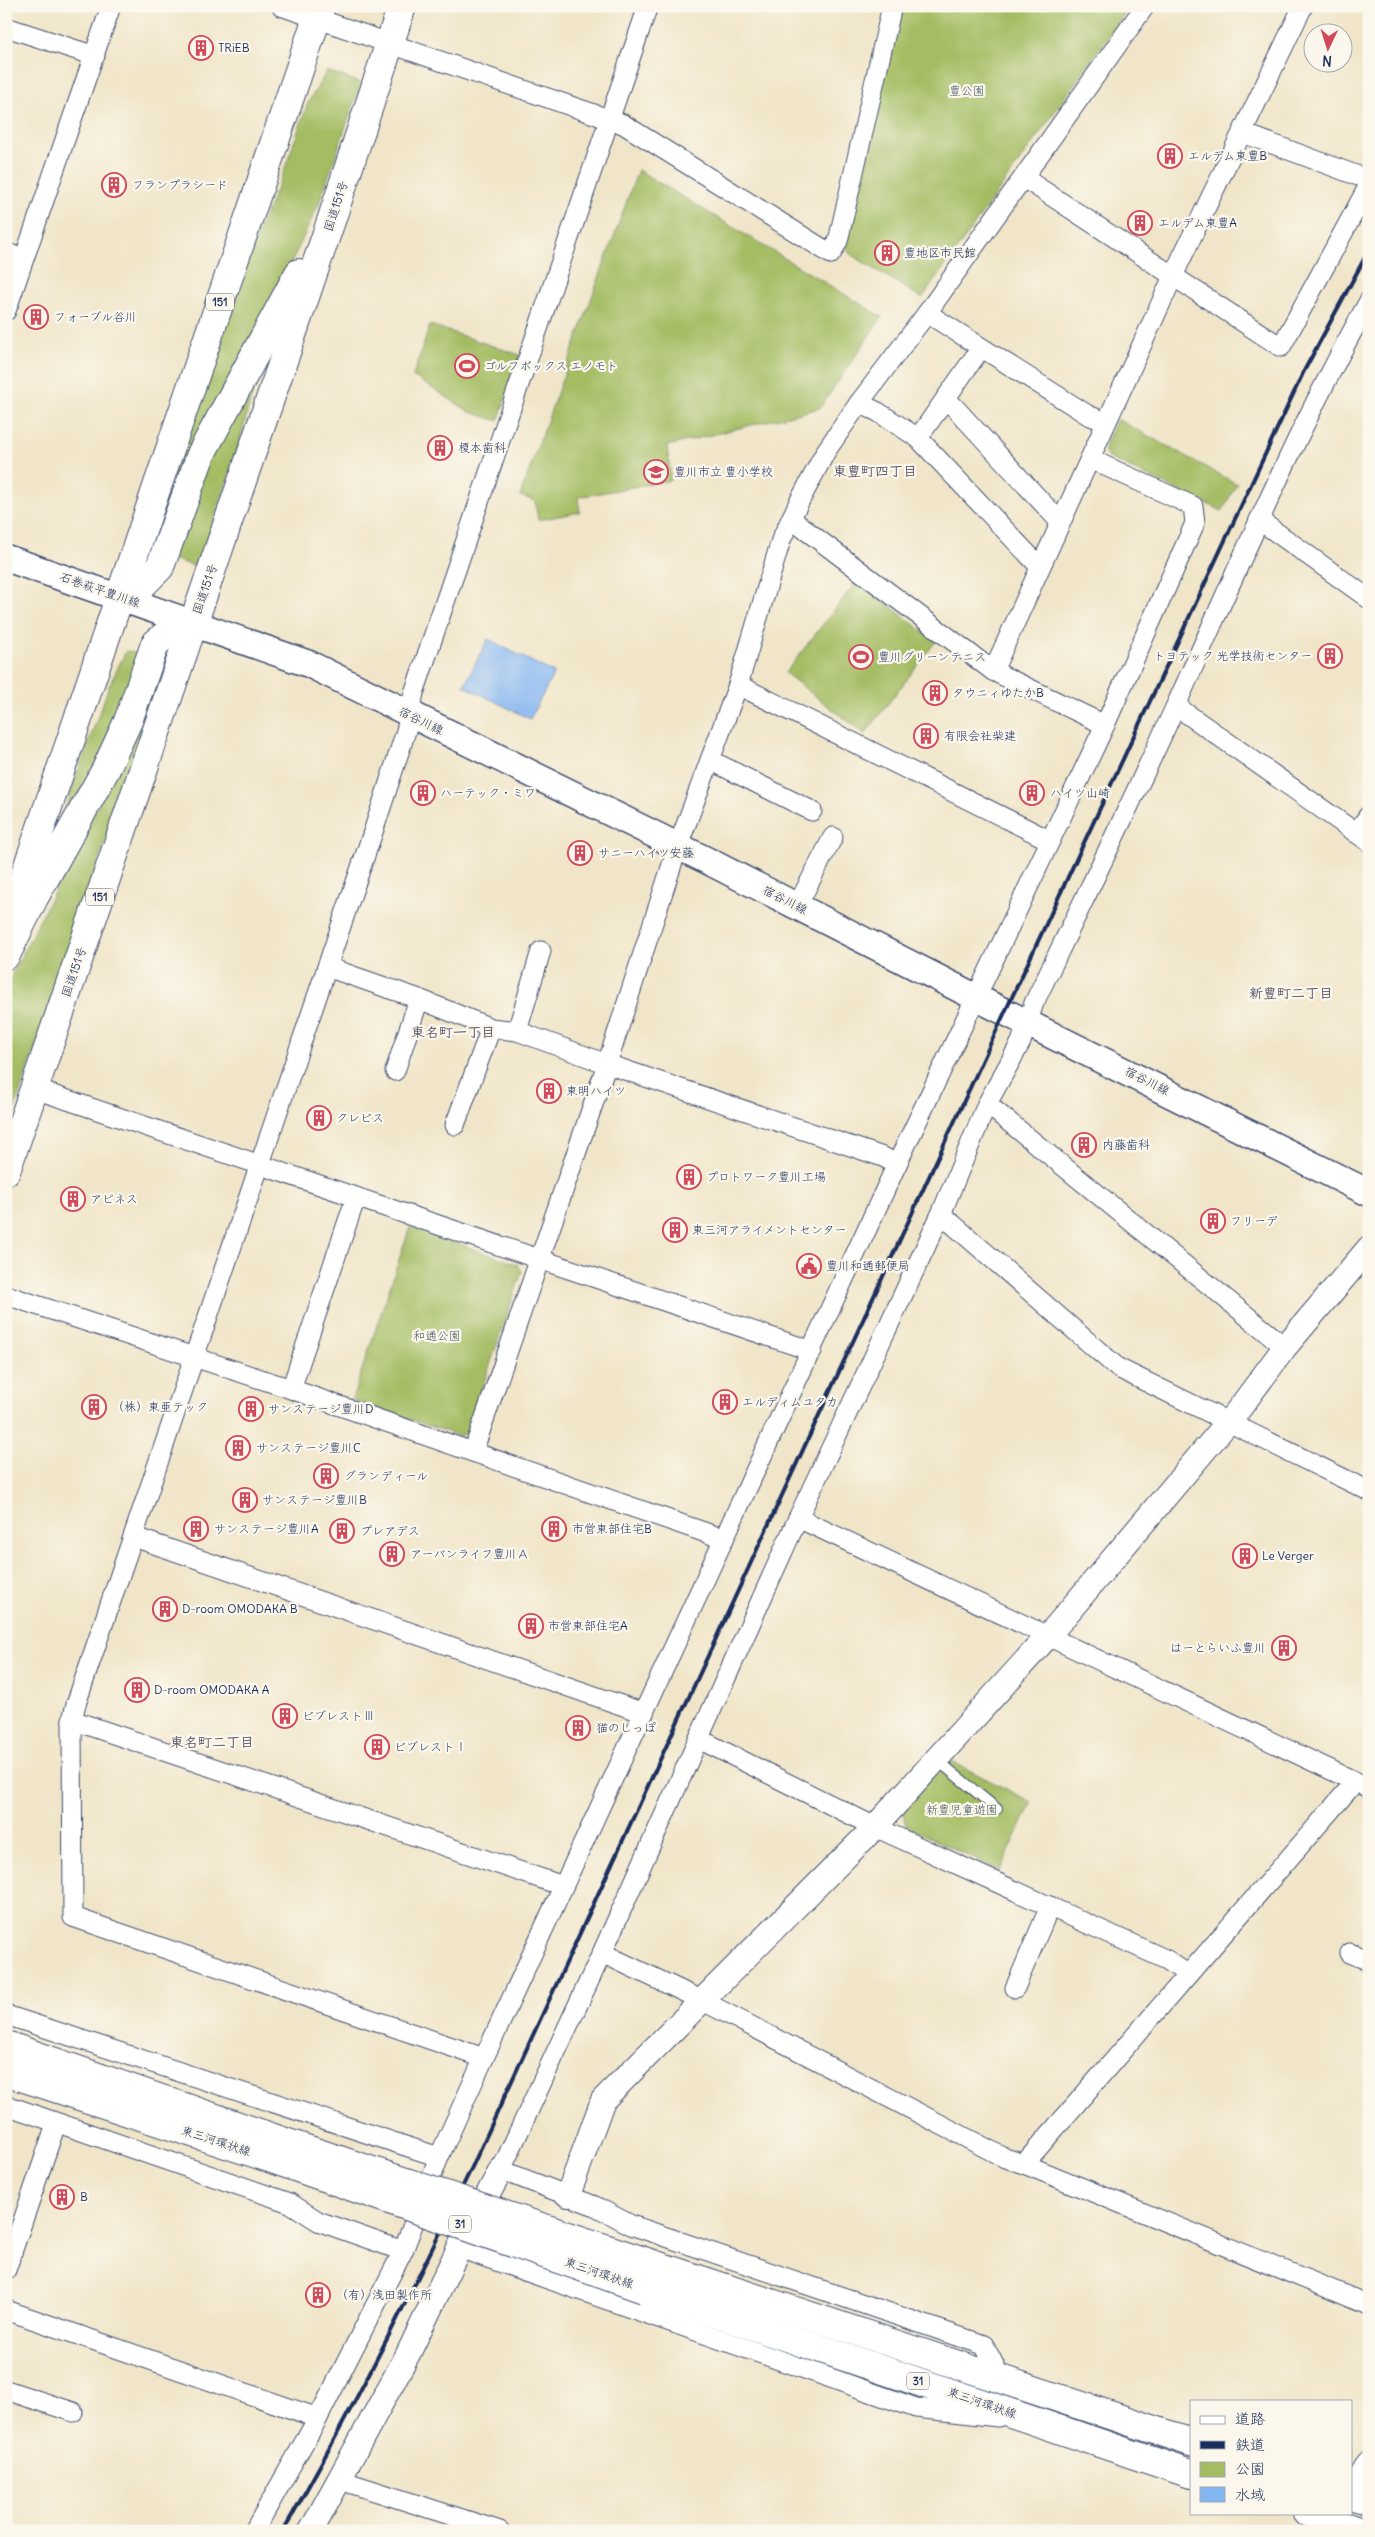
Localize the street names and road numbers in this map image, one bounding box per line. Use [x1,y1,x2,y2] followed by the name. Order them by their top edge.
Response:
[320,179,351,233] street label: 国道151号
[206,294,234,310] road number: 151
[189,562,220,616] street label: 国道151号
[58,569,142,610] street label: 石巻萩平豊川線
[396,703,446,738] street label: 宿谷川線
[760,882,810,917] street label: 宿谷川線
[86,889,114,906] road number: 151
[58,945,89,999] street label: 国道151号
[1122,1063,1172,1098] street label: 宿谷川線
[180,2122,253,2159] street label: 東三河環状線
[449,2216,471,2232] road number: 31
[563,2254,636,2291] street label: 東三河環状線
[907,2372,929,2390] road number: 31
[946,2384,1019,2421] street label: 東三河環状線

